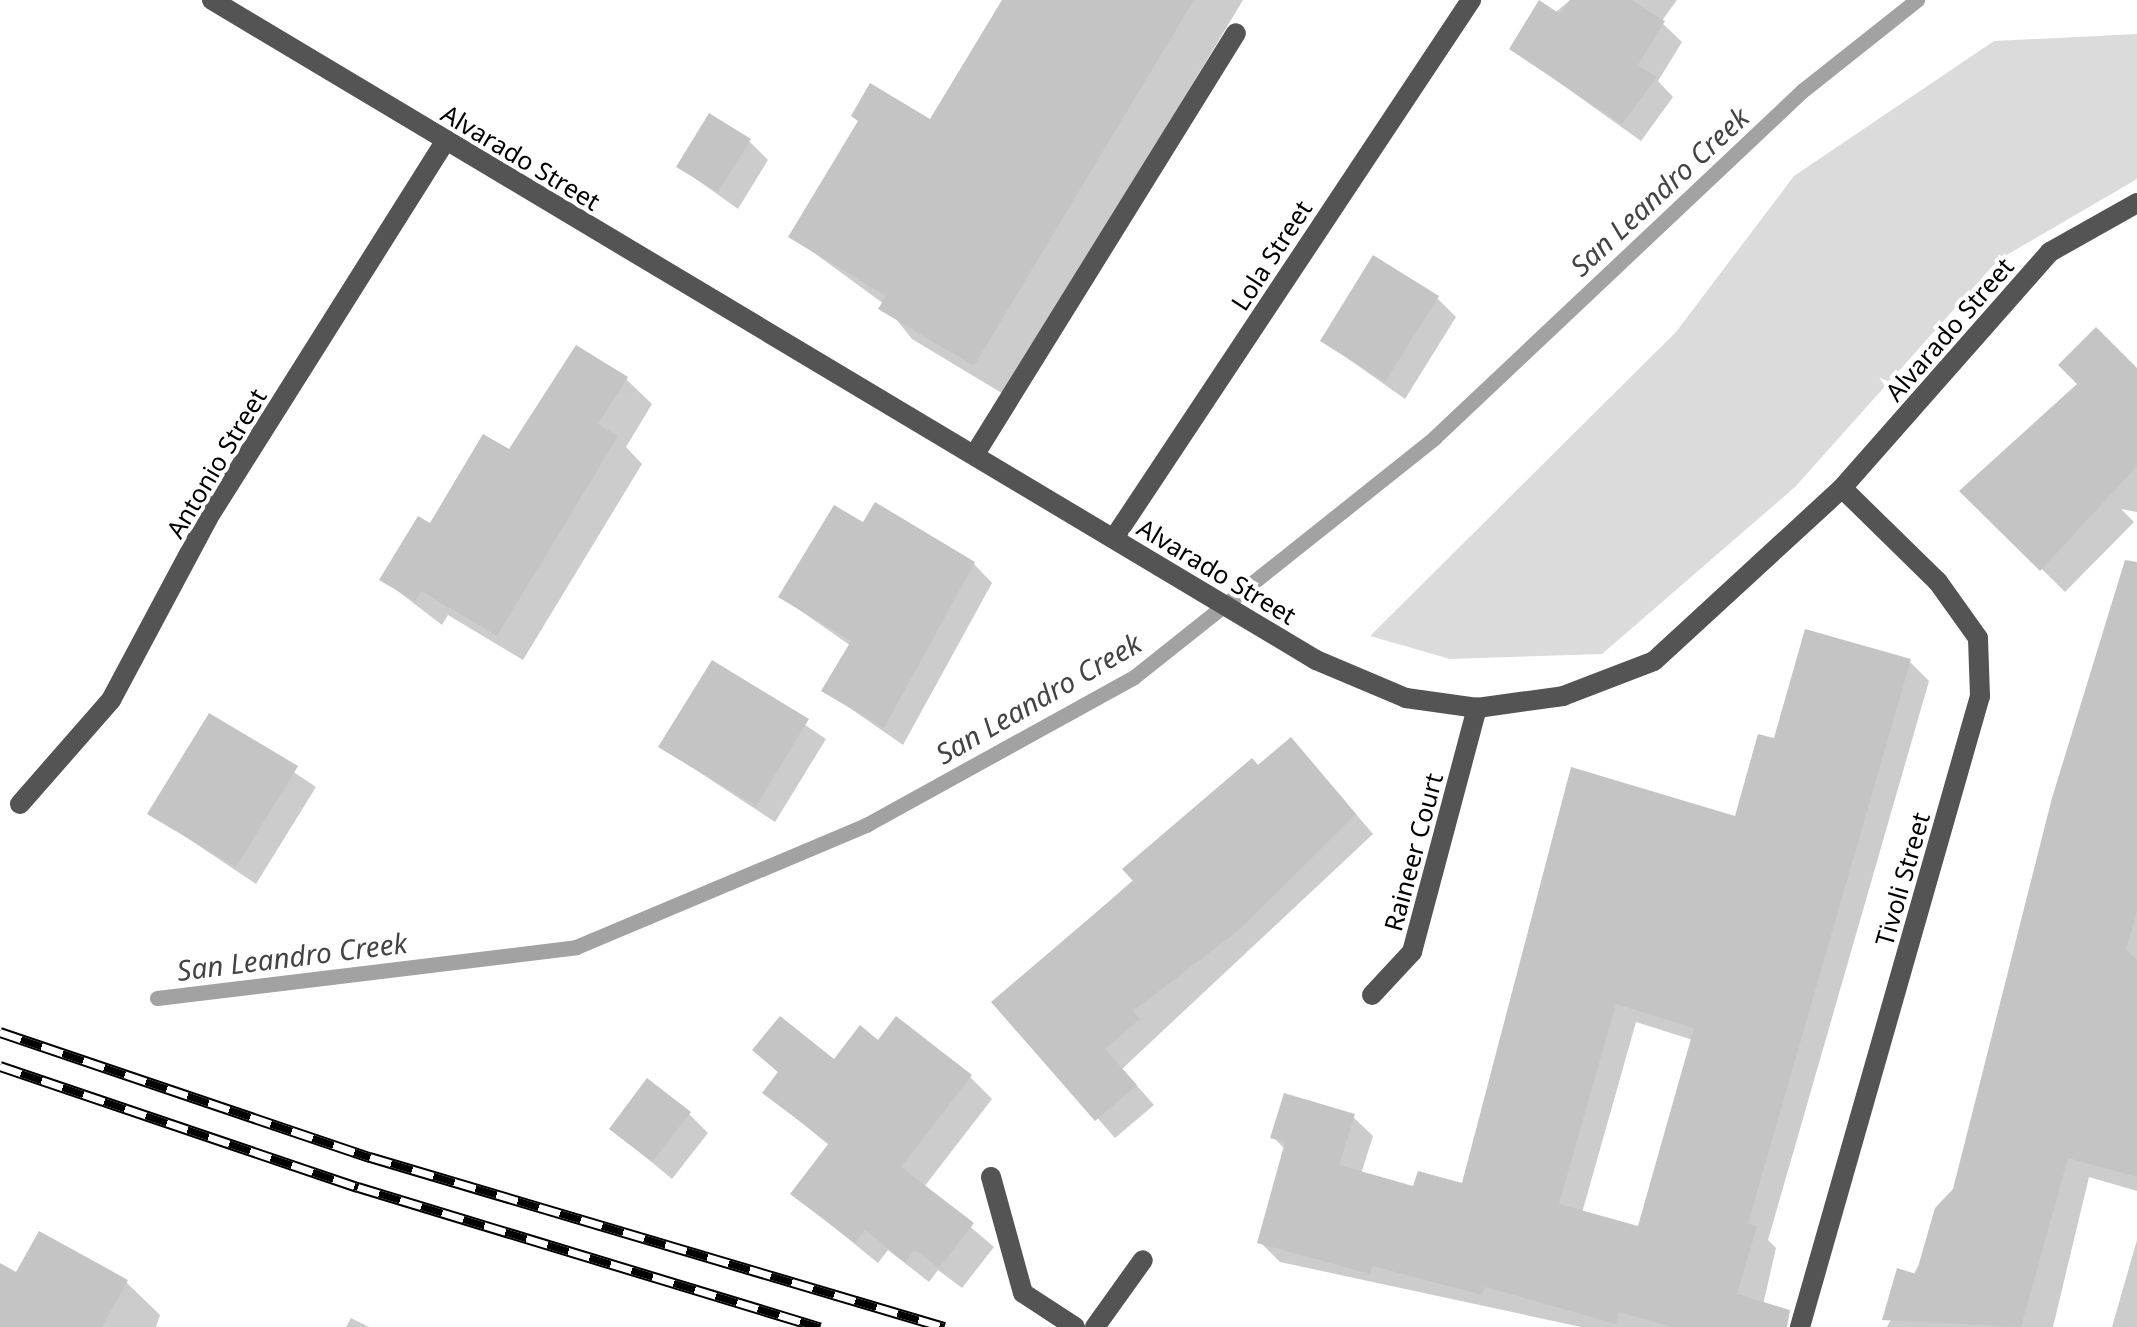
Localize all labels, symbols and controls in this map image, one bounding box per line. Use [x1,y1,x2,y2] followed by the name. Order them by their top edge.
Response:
[436,98,606,216] street label: Alvarado Street
[1563,100,1755,282] water label: San Leandro Creek
[1224,194,1318,316] street label: Lola Street
[1879,251,2019,407] street label: Alvarado Street
[160,383,272,543] street label: Antonio Street
[1132,512,1302,630] street label: Alvarado Street
[929,626,1147,770] water label: San Leandro Creek
[1378,770,1448,934] street label: Raineer Court
[1869,809,1935,949] street label: Tivoli Street
[175,925,409,987] water label: San Leandro Creek

